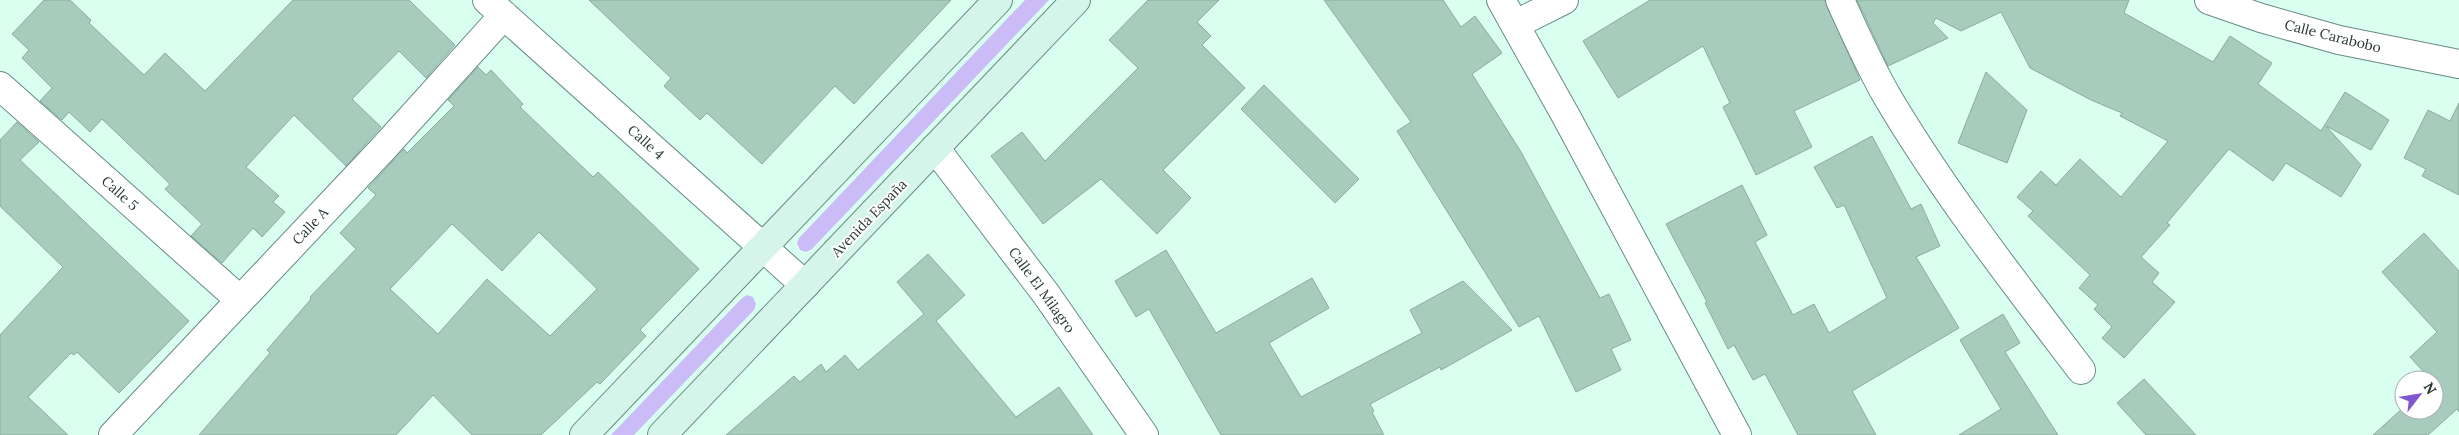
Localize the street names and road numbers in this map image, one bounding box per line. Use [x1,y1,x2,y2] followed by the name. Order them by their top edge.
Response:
[2283,15,2383,57] street label: Calle Carabobo
[624,121,668,164] street label: Calle 4
[98,172,142,214] street label: Calle 5
[827,175,911,261] street label: Avenida España
[288,203,332,248] street label: Calle A
[1005,244,1079,336] street label: Calle El Milagro

